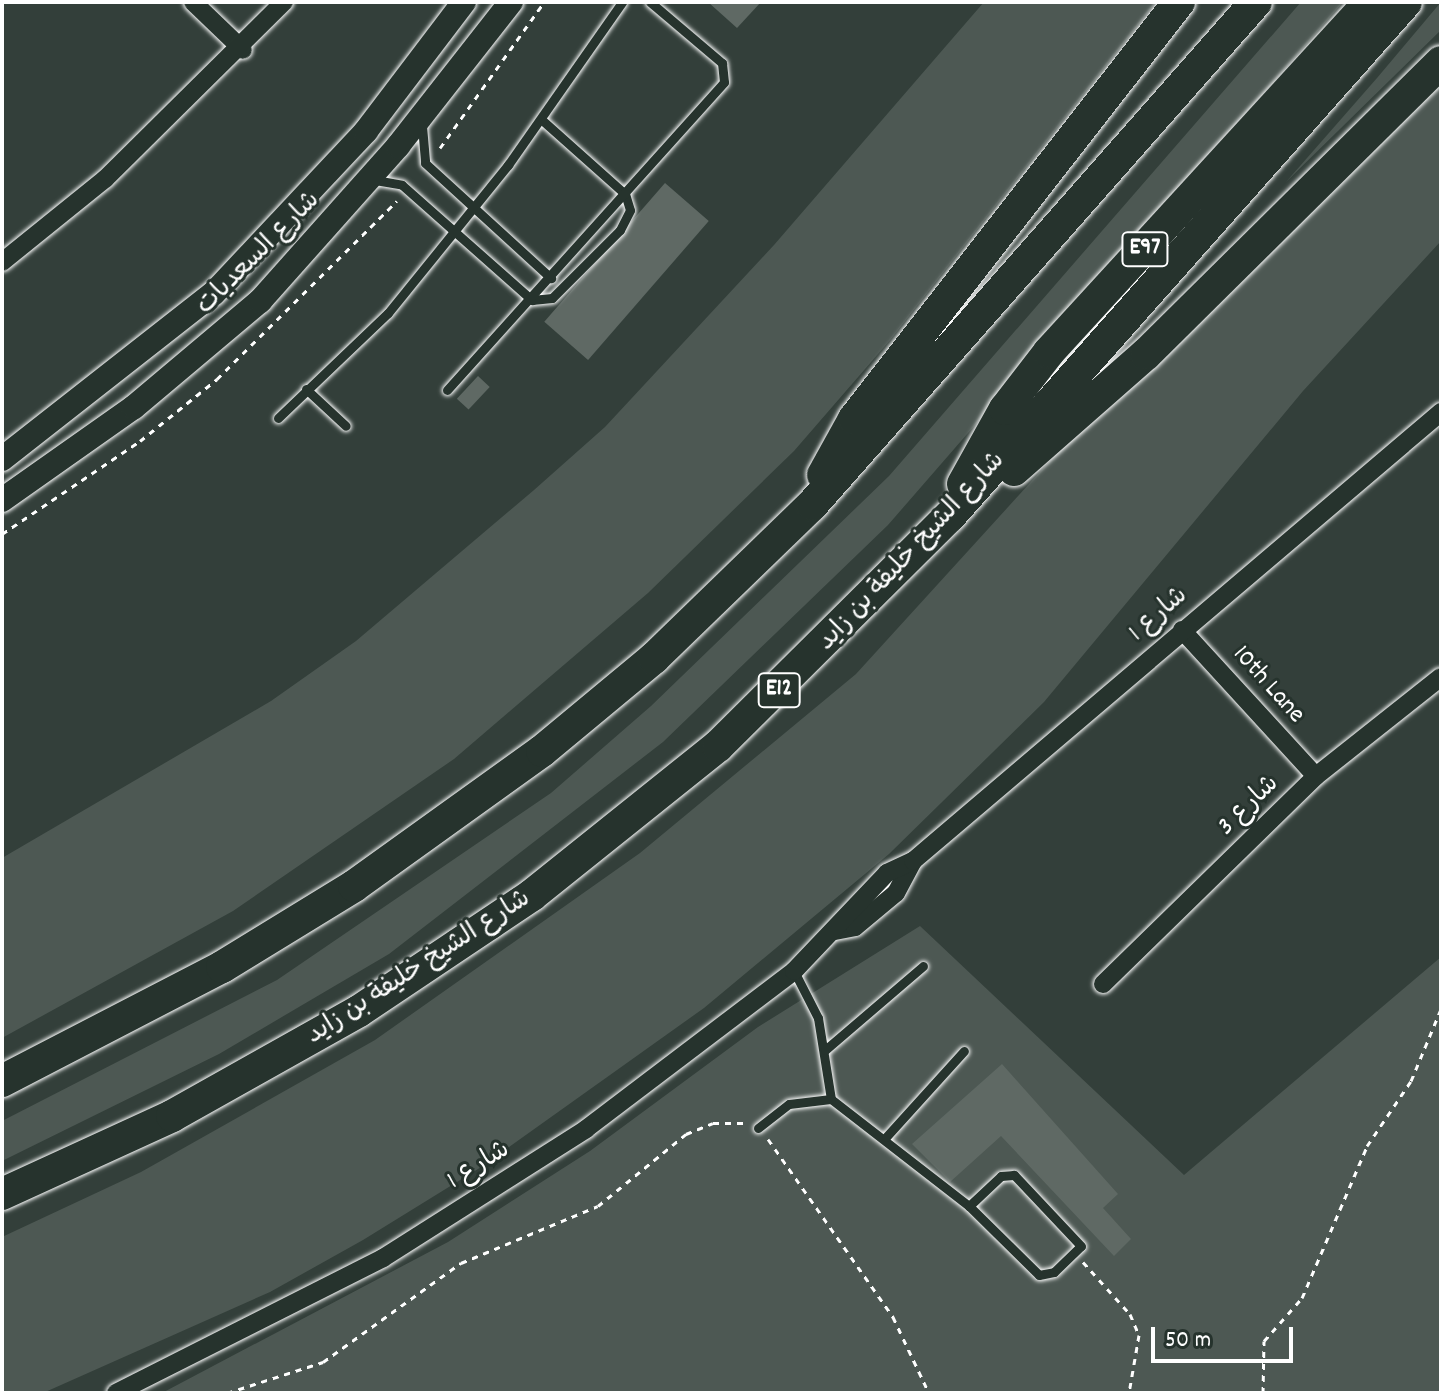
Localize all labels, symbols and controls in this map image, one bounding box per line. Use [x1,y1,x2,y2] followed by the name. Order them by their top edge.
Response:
[191,186,327,322] street label: شارع السعديات
[1121,229,1169,269] road number: E97
[812,446,1012,658] street label: شارع الشيخ خليفة بن زايد
[1123,581,1195,649] street label: شارع 1
[1225,640,1311,730] street label: 10th Lane
[757,670,801,710] road number: E12
[1212,769,1286,843] street label: شارع 3
[301,884,537,1052] street label: شارع الشيخ خليفة بن زايد
[442,1135,516,1197] street label: شارع 1
[1155,1311,1297,1361] scale bar
[1165,1324,1211,1358] text: 50 m

